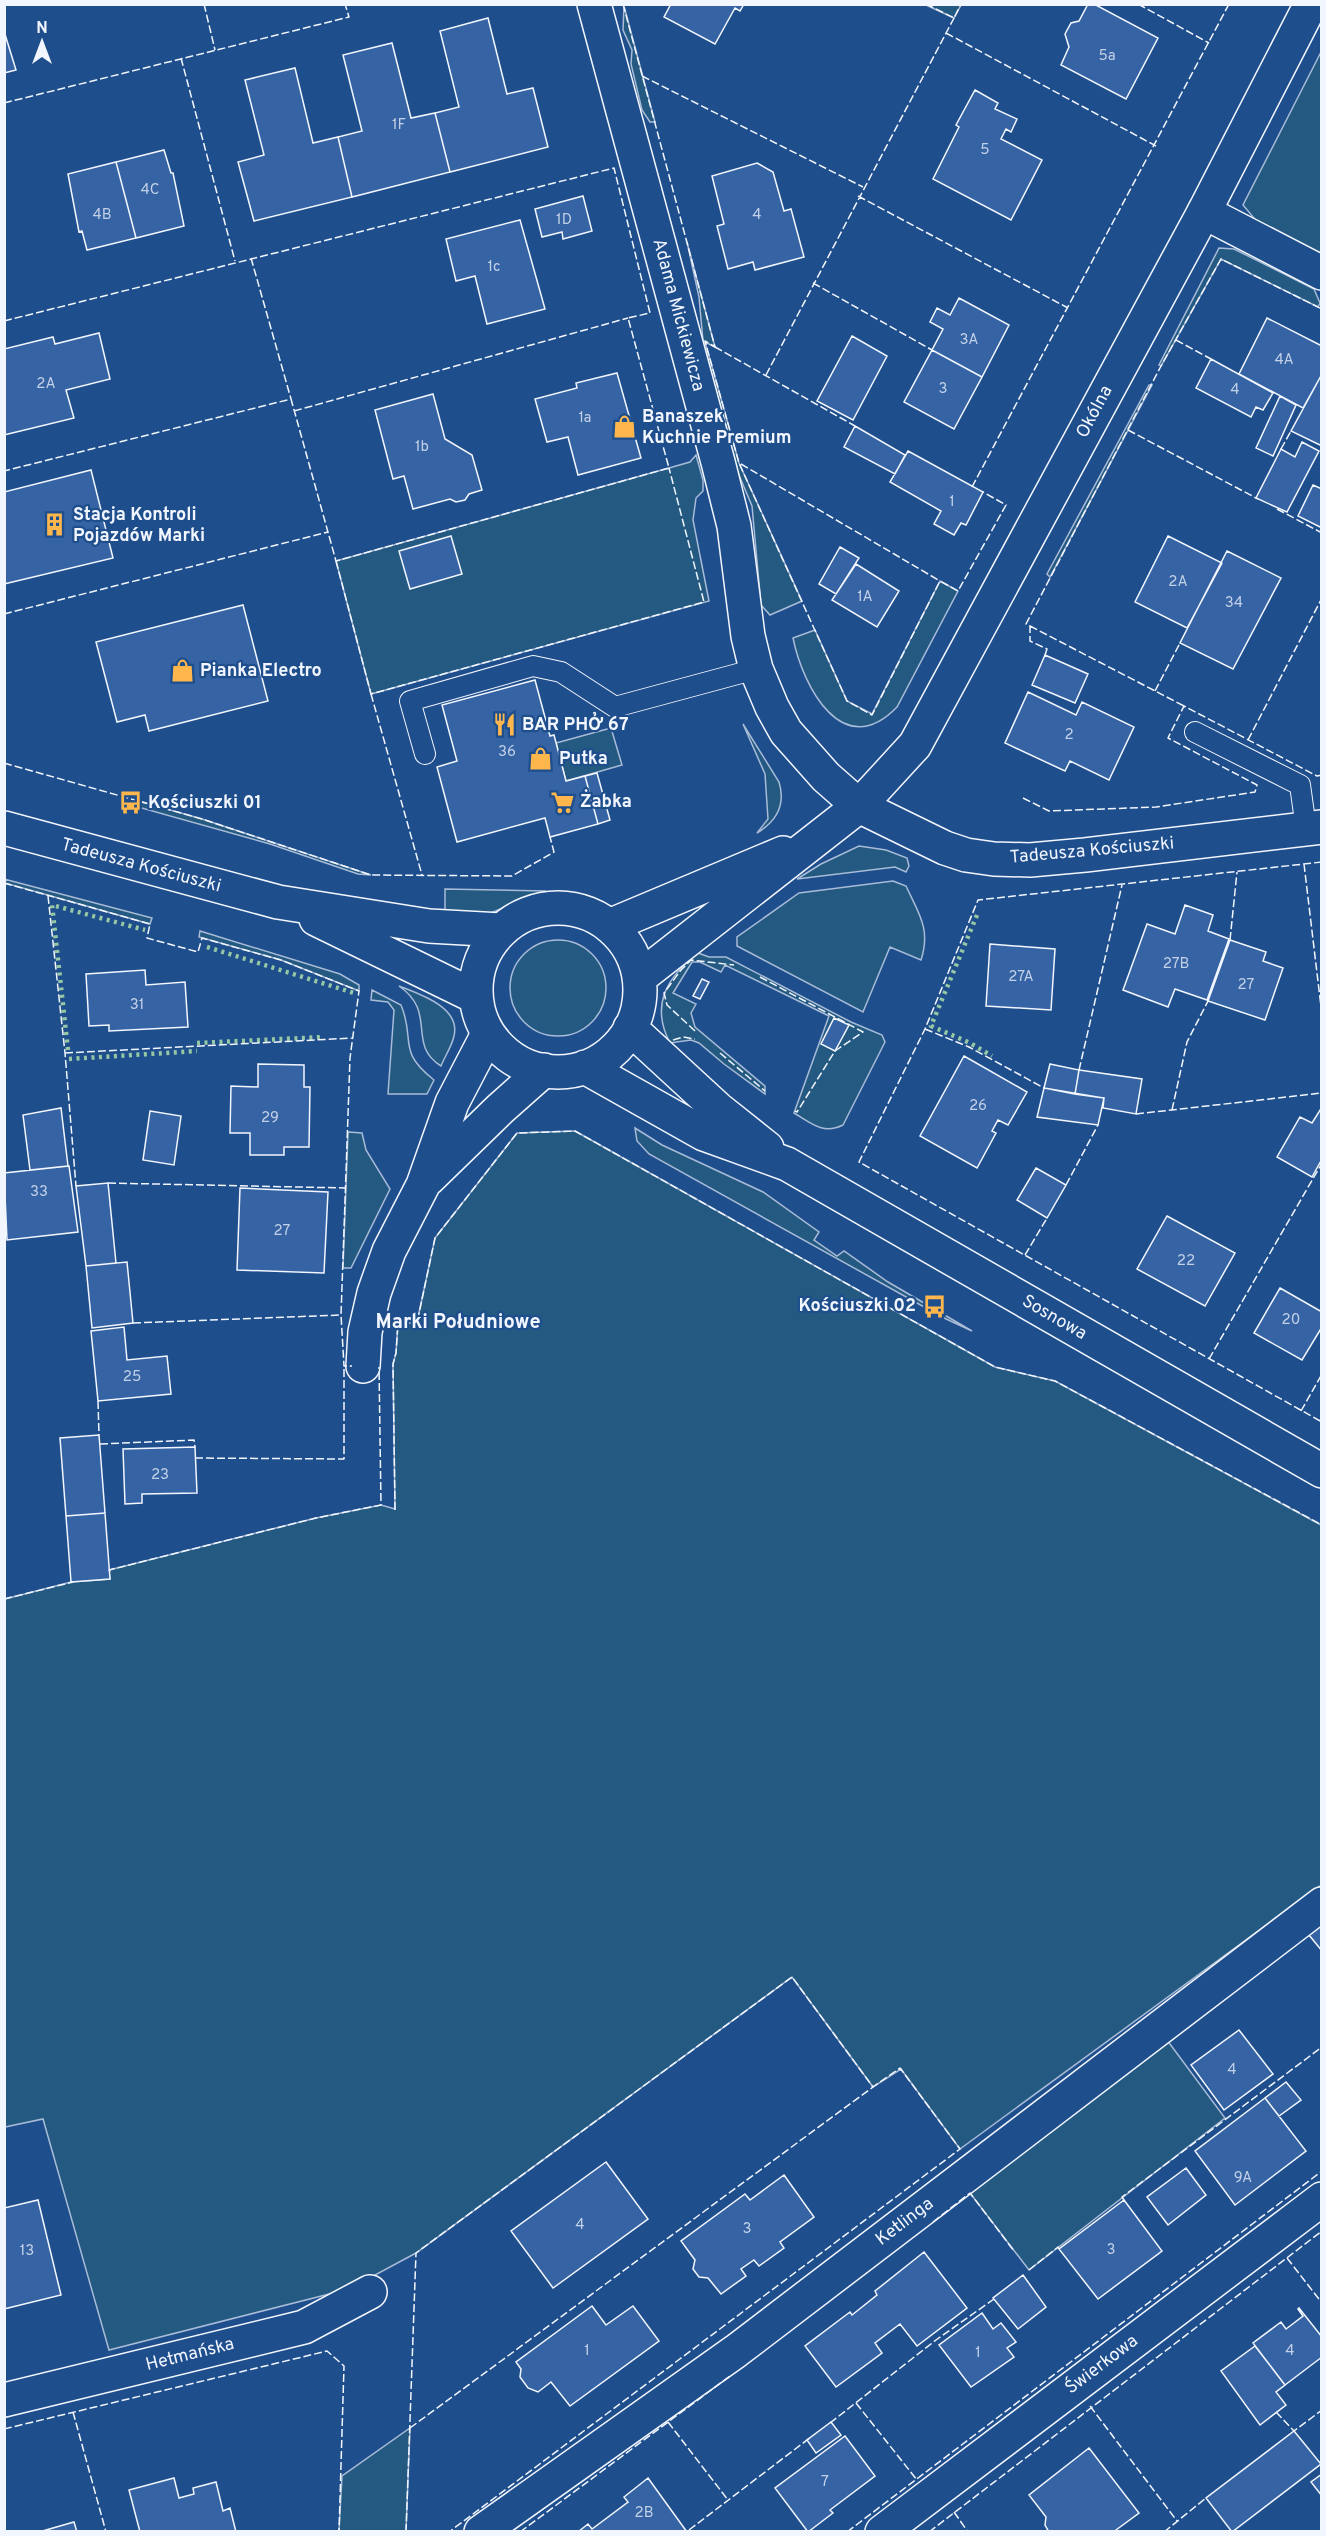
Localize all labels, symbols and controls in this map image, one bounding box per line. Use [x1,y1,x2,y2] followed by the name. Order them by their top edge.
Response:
[12,12,72,72] north arrow
[36,19,48,39] text: N
[1098,47,1116,66] house number: 5a
[392,116,406,135] house number: 1F
[980,141,990,160] house number: 5
[140,181,160,200] house number: 4C
[92,206,112,225] house number: 4B
[752,206,762,225] house number: 4
[556,211,572,230] house number: 1D
[647,236,709,394] street label: Adama Mickiewicza
[487,258,501,277] house number: 1c
[959,331,979,350] house number: 3A
[1274,351,1294,370] house number: 4A
[36,375,56,394] house number: 2A
[938,380,948,399] house number: 3
[1230,381,1240,400] house number: 4
[1072,382,1118,442] street label: Okólna
[642,406,792,450] place label: Banaszek Kuchnie Premium
[578,409,592,428] house number: 1a
[611,414,637,440] shop icon: Banaszek Kuchnie Premium
[415,438,429,457] house number: 1b
[949,493,955,512] house number: 1
[73,504,205,548] place label: Stacja Kontroli Pojazdów Marki
[42,512,68,538] building icon: Stacja Kontroli Pojazdów Marki
[1168,573,1188,592] house number: 2A
[857,588,873,607] house number: 1A
[1225,594,1243,613] house number: 34
[169,658,195,684] shop icon: Pianka Electro
[200,660,322,683] place label: Pianka Electro
[522,711,629,737] place label: BAR PHỞ 67
[491,712,517,738] restaurant icon: BAR PHỞ 67
[1064,726,1074,745] house number: 2
[498,743,516,762] house number: 36
[528,746,554,772] shop icon: Putka
[559,748,608,771] place label: Putka
[549,789,575,815] supermarket icon: Żabka
[580,789,632,814] place label: Żabka
[117,790,143,816] bus stop icon: Kościuszki 01
[148,792,262,815] place label: Kościuszki 01
[1009,832,1175,870] street label: Tadeusza Kościuszki
[58,834,224,898] street label: Tadeusza Kościuszki
[1163,955,1189,974] house number: 27B
[1008,968,1034,987] house number: 27A
[1238,976,1255,995] house number: 27
[130,996,144,1015] house number: 31
[969,1097,987,1116] house number: 26
[261,1109,279,1128] house number: 29
[30,1183,48,1202] house number: 33
[274,1222,291,1241] house number: 27
[1177,1252,1195,1271] house number: 22
[1017,1290,1091,1346] street label: Sosnowa
[921,1293,947,1319] bus stop icon: Kościuszki 02
[798,1295,916,1318] place label: Kościuszki 02
[375,1310,541,1336] district label: Marki Południowe
[1282,1311,1300,1330] house number: 20
[123,1368,141,1387] house number: 25
[151,1466,169,1485] house number: 23
[1227,2061,1237,2080] house number: 4
[1234,2169,1252,2188] house number: 9A
[871,2193,939,2251] street label: Ketlinga
[575,2216,585,2235] house number: 4
[742,2220,752,2239] house number: 3
[1106,2241,1116,2260] house number: 3
[20,2242,34,2261] house number: 13
[1060,2329,1143,2400] street label: Świerkowa
[143,2333,237,2377] street label: Hetmańska
[584,2342,590,2361] house number: 1
[1285,2342,1295,2361] house number: 4
[975,2344,981,2363] house number: 1
[821,2473,829,2492] house number: 7
[634,2504,654,2523] house number: 2B

